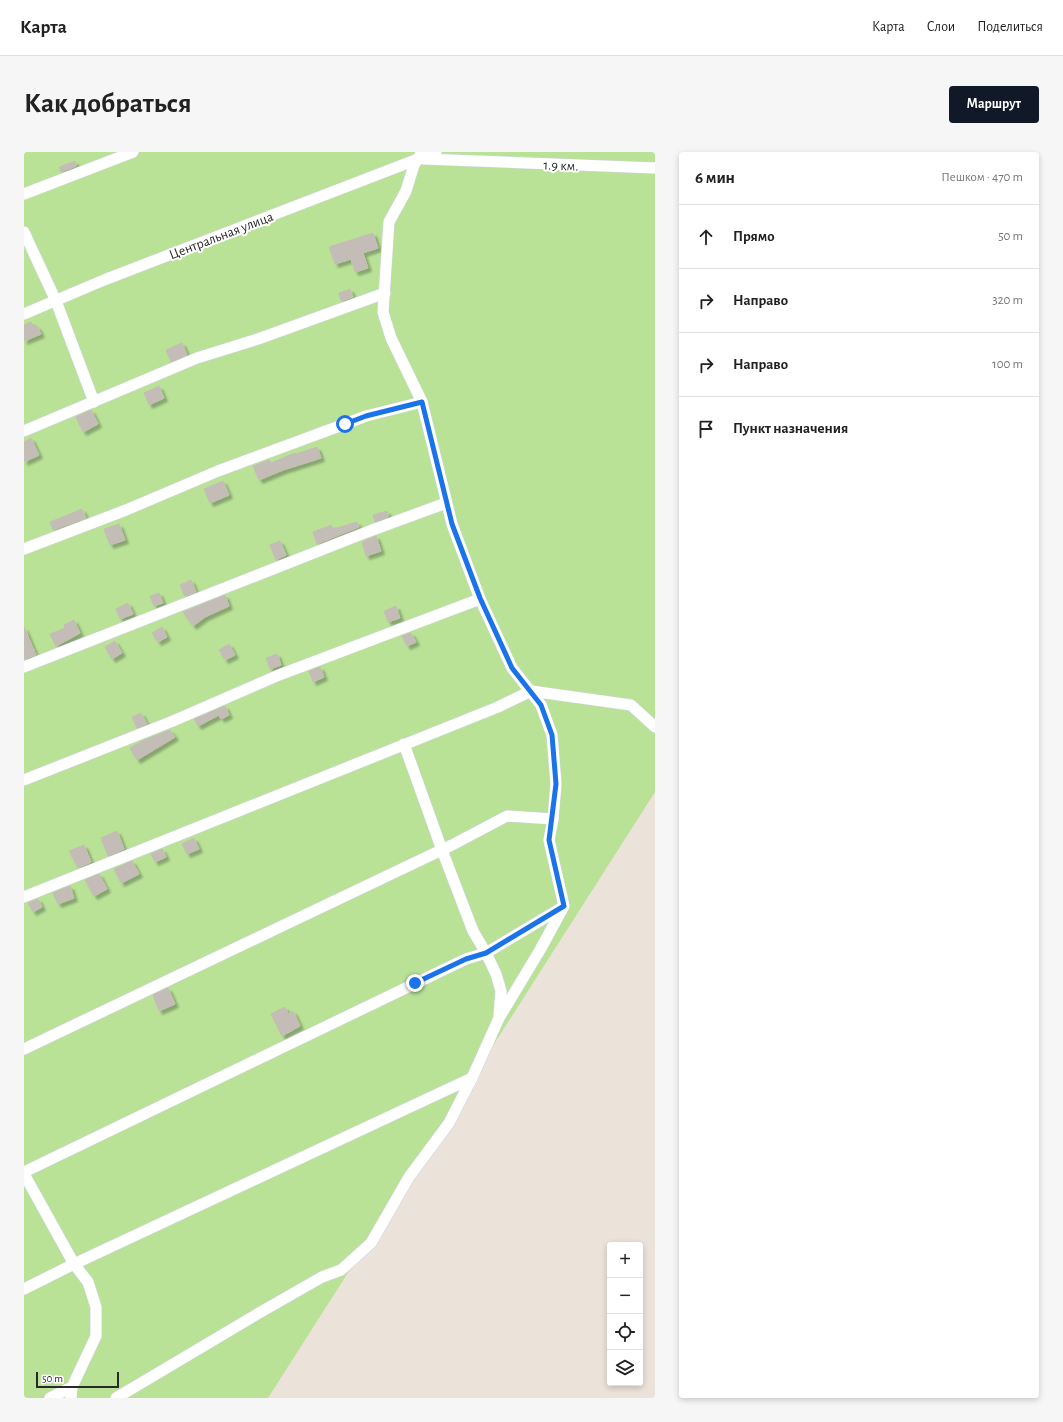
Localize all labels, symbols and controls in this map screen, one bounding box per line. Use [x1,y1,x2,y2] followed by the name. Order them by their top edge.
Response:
[20,18,67,37] text: Карта
[872,20,905,34] text: Карта
[927,20,955,34] text: Слои
[977,20,1043,34] text: Поделиться
[949,86,1039,123] button: Маршрут
[24,90,192,118] text: Как добраться
[543,158,579,174] street label: 1.9 км.
[695,169,735,186] text: 6 мин
[941,171,1023,184] text: Пешком · 470 m
[167,209,276,262] street label: Центральная улица
[695,226,717,248] icon: ahead
[733,229,775,244] text: Прямо
[998,230,1023,243] text: 50 m
[695,290,717,312] icon: right
[733,293,788,308] text: Направо
[992,294,1023,307] text: 320 m
[695,354,717,376] icon: right
[733,357,788,372] text: Направо
[992,358,1023,371] text: 100 m
[336,415,354,433] route start
[695,418,717,440] icon: arrive
[733,421,848,436] text: Пункт назначения
[406,974,424,992] route end
[607,1242,643,1386] map controls
[607,1242,643,1278] button: +
[607,1278,643,1314] button: −
[607,1314,643,1350] button: locate
[607,1350,643,1386] button: layers
[36,1370,119,1389] scale bar
[42,1373,63,1384] text: 50 m

